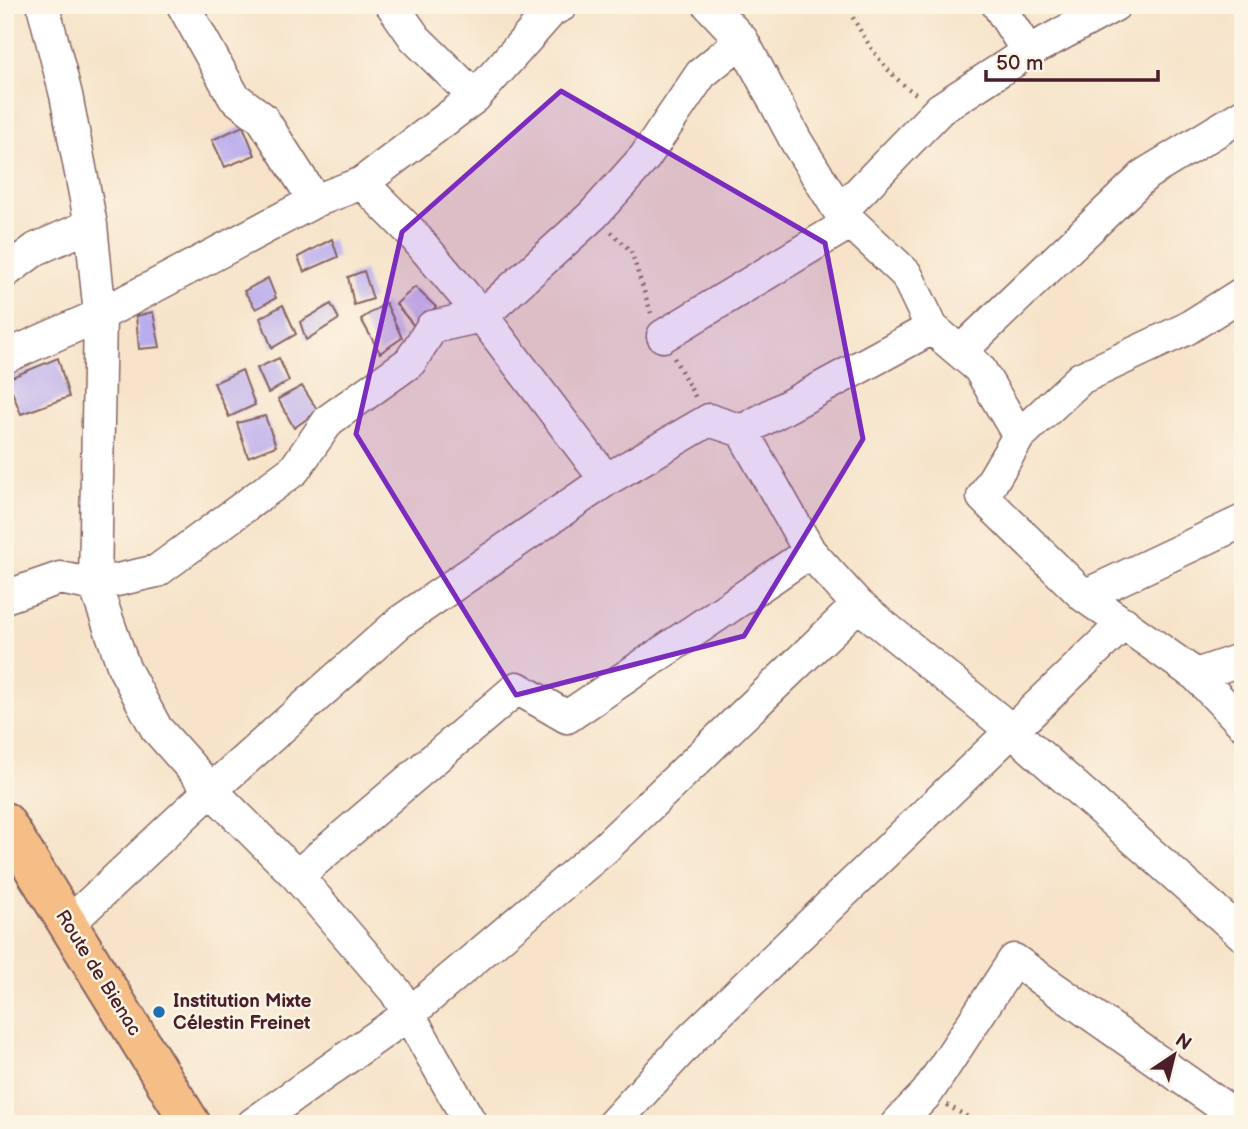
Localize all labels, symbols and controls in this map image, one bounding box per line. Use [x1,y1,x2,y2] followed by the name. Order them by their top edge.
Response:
[986,38,1157,82] scale bar
[996,51,1043,76] text: 50 m
[50,906,146,1040] street label: Route de Bienac
[173,990,311,1035] place label: Institution Mixte Célestin Freinet
[151,1004,167,1020] marker: Institution Mixte Célestin Freinet
[1140,1020,1210,1090] north arrow
[1170,1029,1195,1056] text: N

